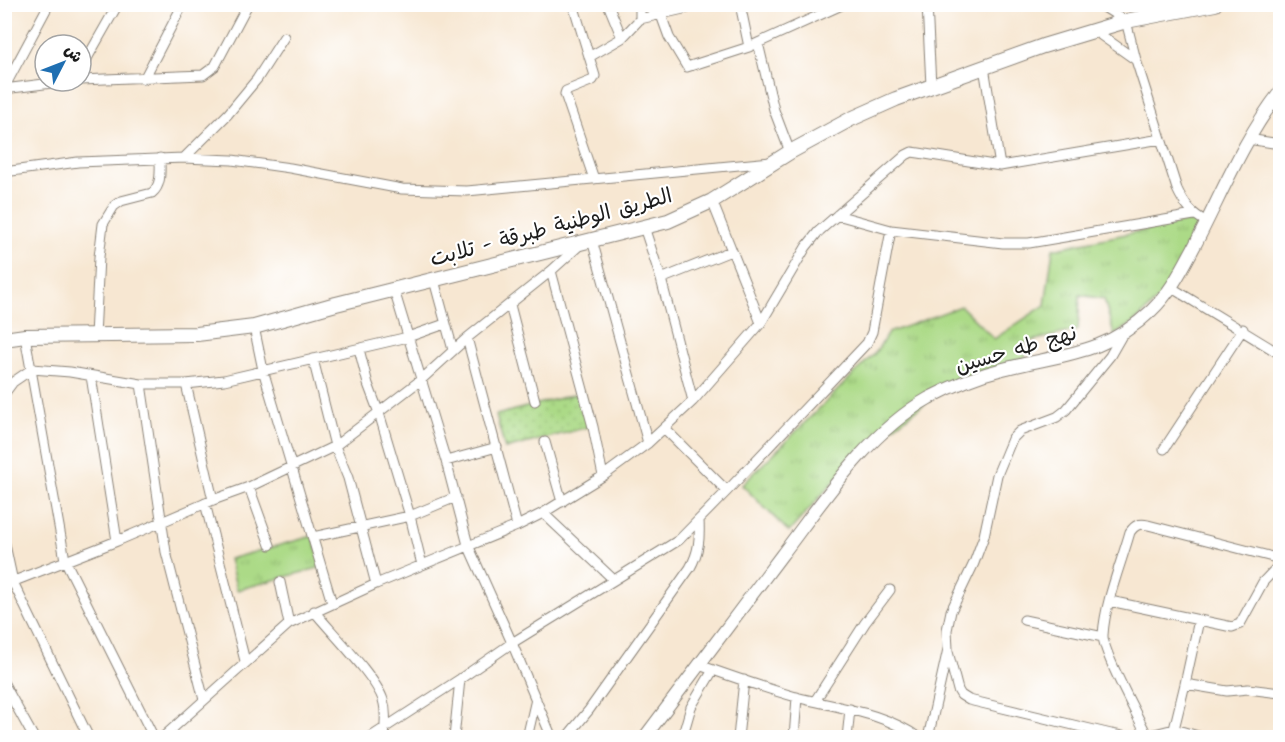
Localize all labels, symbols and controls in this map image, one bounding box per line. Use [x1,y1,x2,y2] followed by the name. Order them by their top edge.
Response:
[33,33,93,93] north arrow
[58,39,88,69] text: ش
[427,180,676,277] street label: الطريق الوطنية طبرقة - تلابت
[952,317,1081,384] street label: نهج طه حسين

